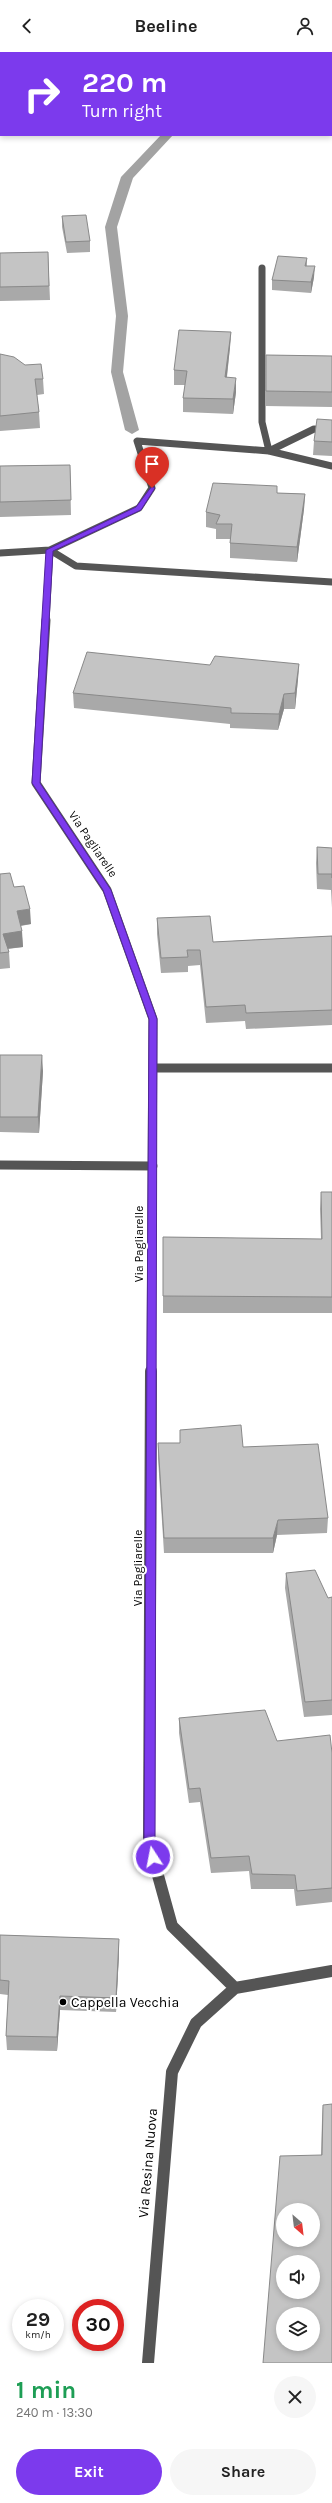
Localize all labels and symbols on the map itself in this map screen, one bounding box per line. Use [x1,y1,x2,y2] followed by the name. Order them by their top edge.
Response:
[135,447,169,488] pin
[66,808,120,880] street label: Via Pagliarelle
[132,1206,146,1282] street label: Via Pagliarelle
[131,1530,145,1606] street label: Via Pagliarelle
[132,1836,174,1878] position arrow
[71,1994,179,2011] place label: Cappella Vecchia
[58,1997,68,2007] marker: Cappella Vecchia
[135,2107,161,2219] street label: Via Resina Nuova
[276,2203,320,2247] north arrow
[72,2299,124,2351] speed limit sign: 30

